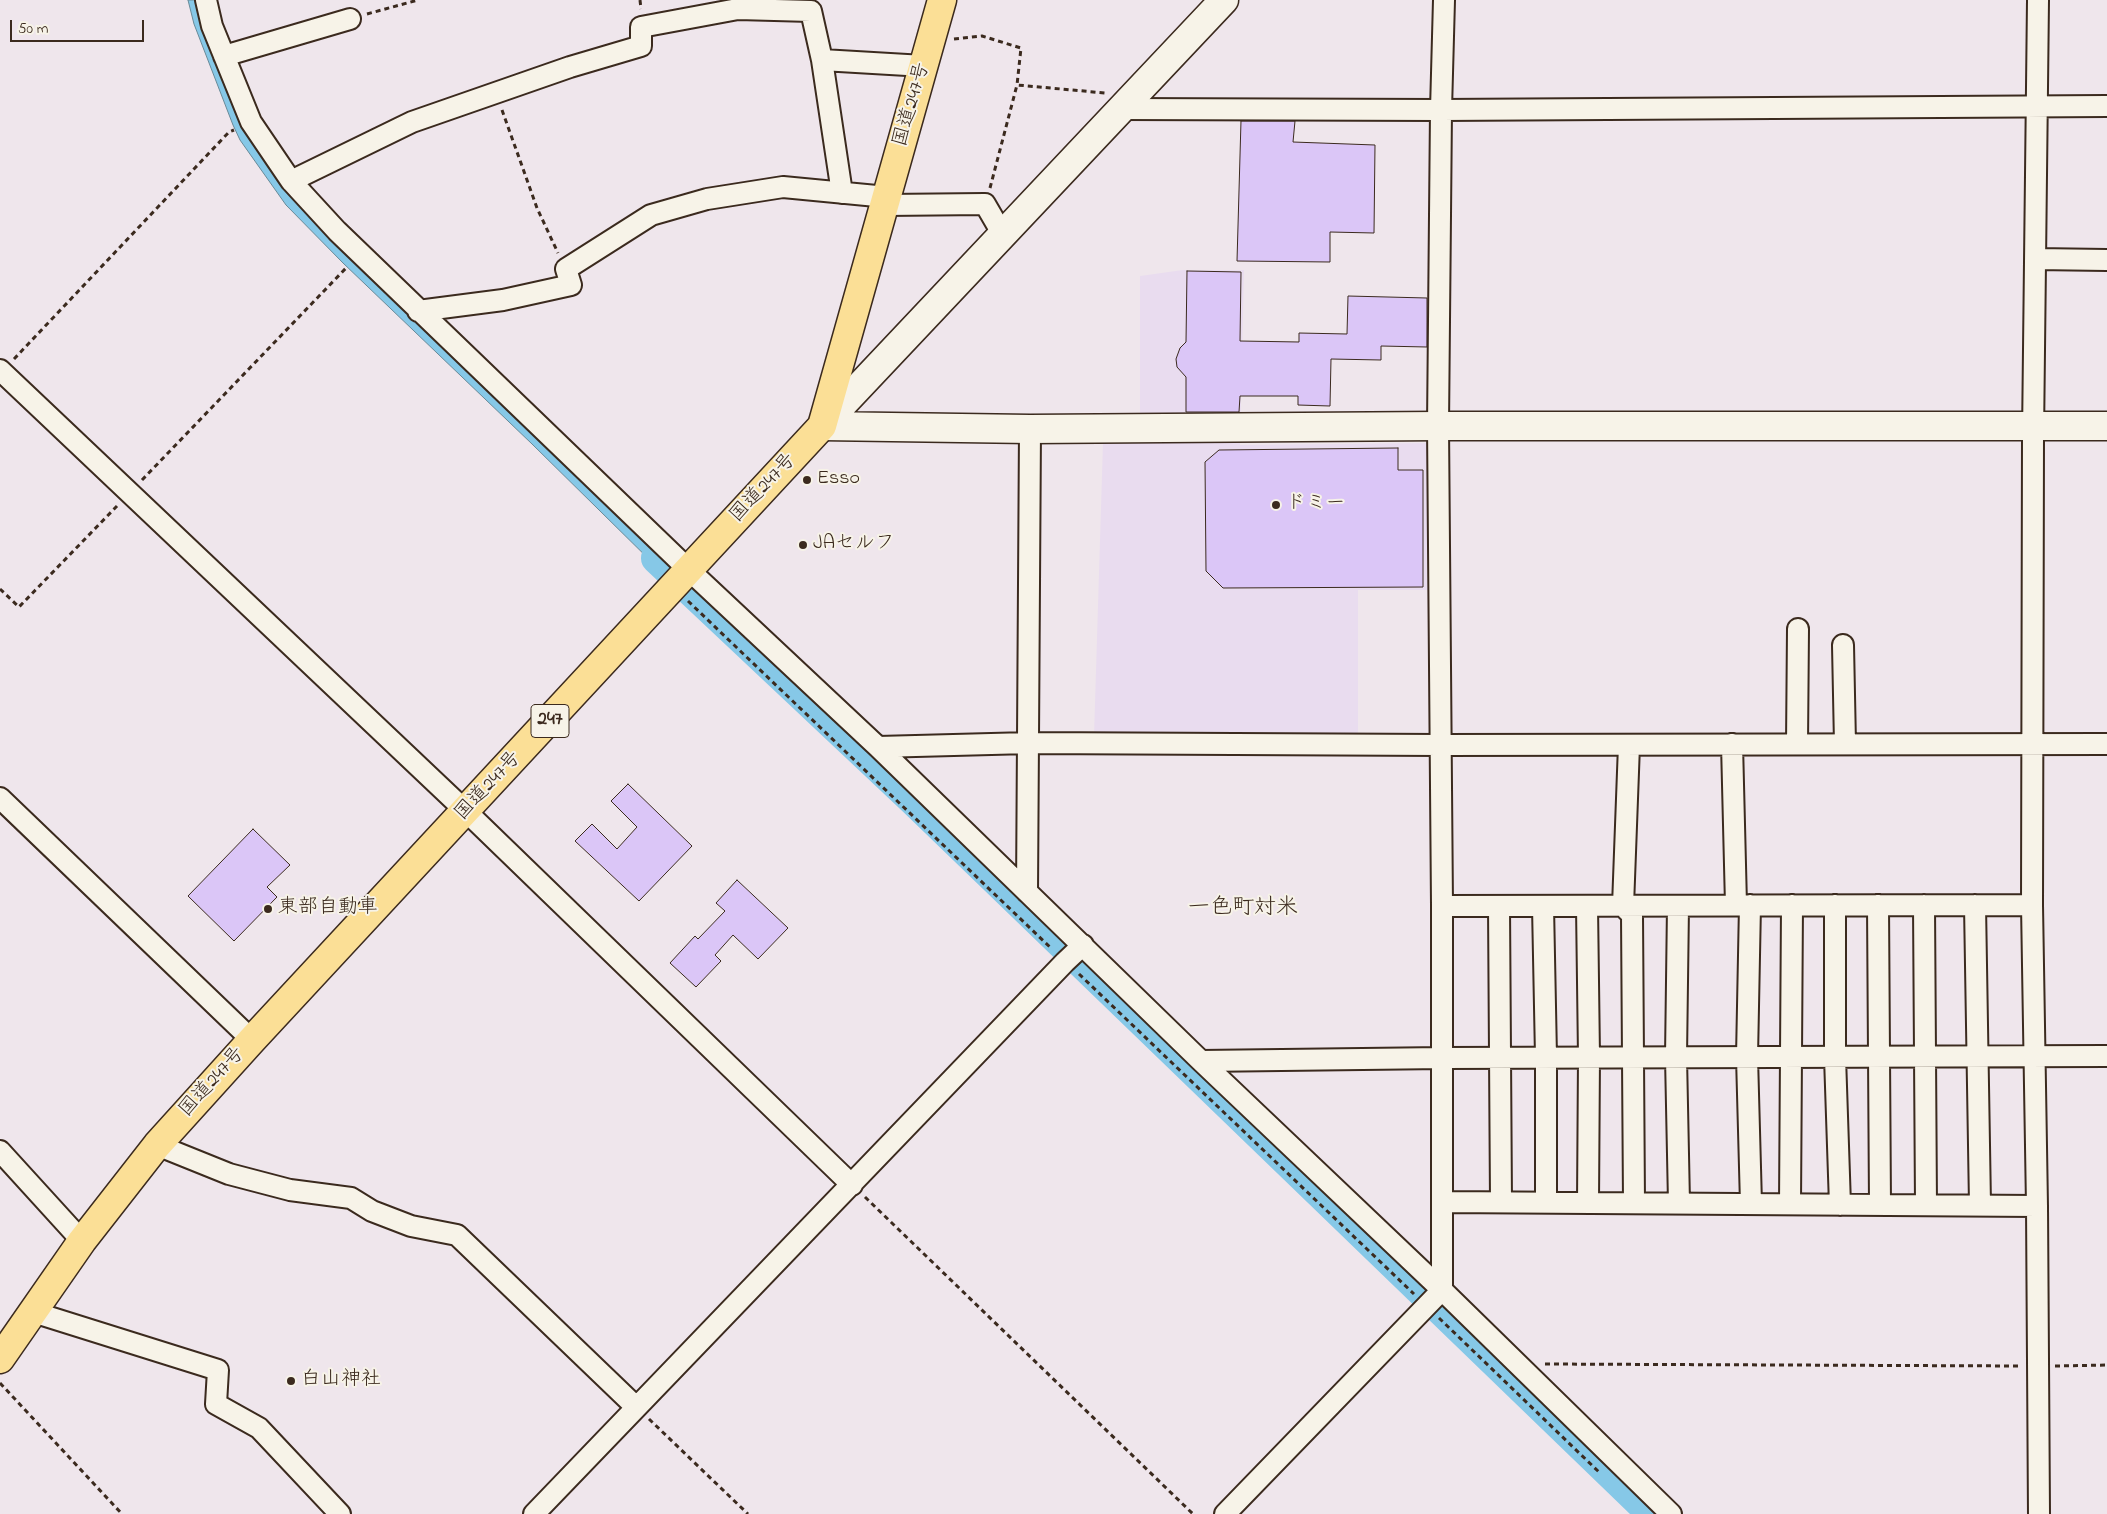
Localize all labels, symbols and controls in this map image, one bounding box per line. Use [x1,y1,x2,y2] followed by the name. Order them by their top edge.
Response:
[12,10,146,42] scale bar
[18,18,48,40] text: 50 m
[890,60,936,150] street label: 国道247号
[726,449,802,529] street label: 国道247号
[817,468,860,492] place label: Esso
[801,474,813,486] marker: Esso
[1286,493,1346,517] place label: ドミー
[1270,499,1282,511] marker: ドミー
[813,533,895,557] place label: JAセルフ
[797,539,809,551] marker: JAセルフ
[531,704,569,738] road number: 247
[451,747,527,827] street label: 国道247号
[1188,896,1298,922] district label: 一色町対米
[278,897,378,921] place label: 東部自動車
[262,903,274,915] marker: 東部自動車
[175,1043,251,1123] street label: 国道247号
[301,1369,381,1393] place label: 白山神社
[285,1375,297,1387] marker: 白山神社

